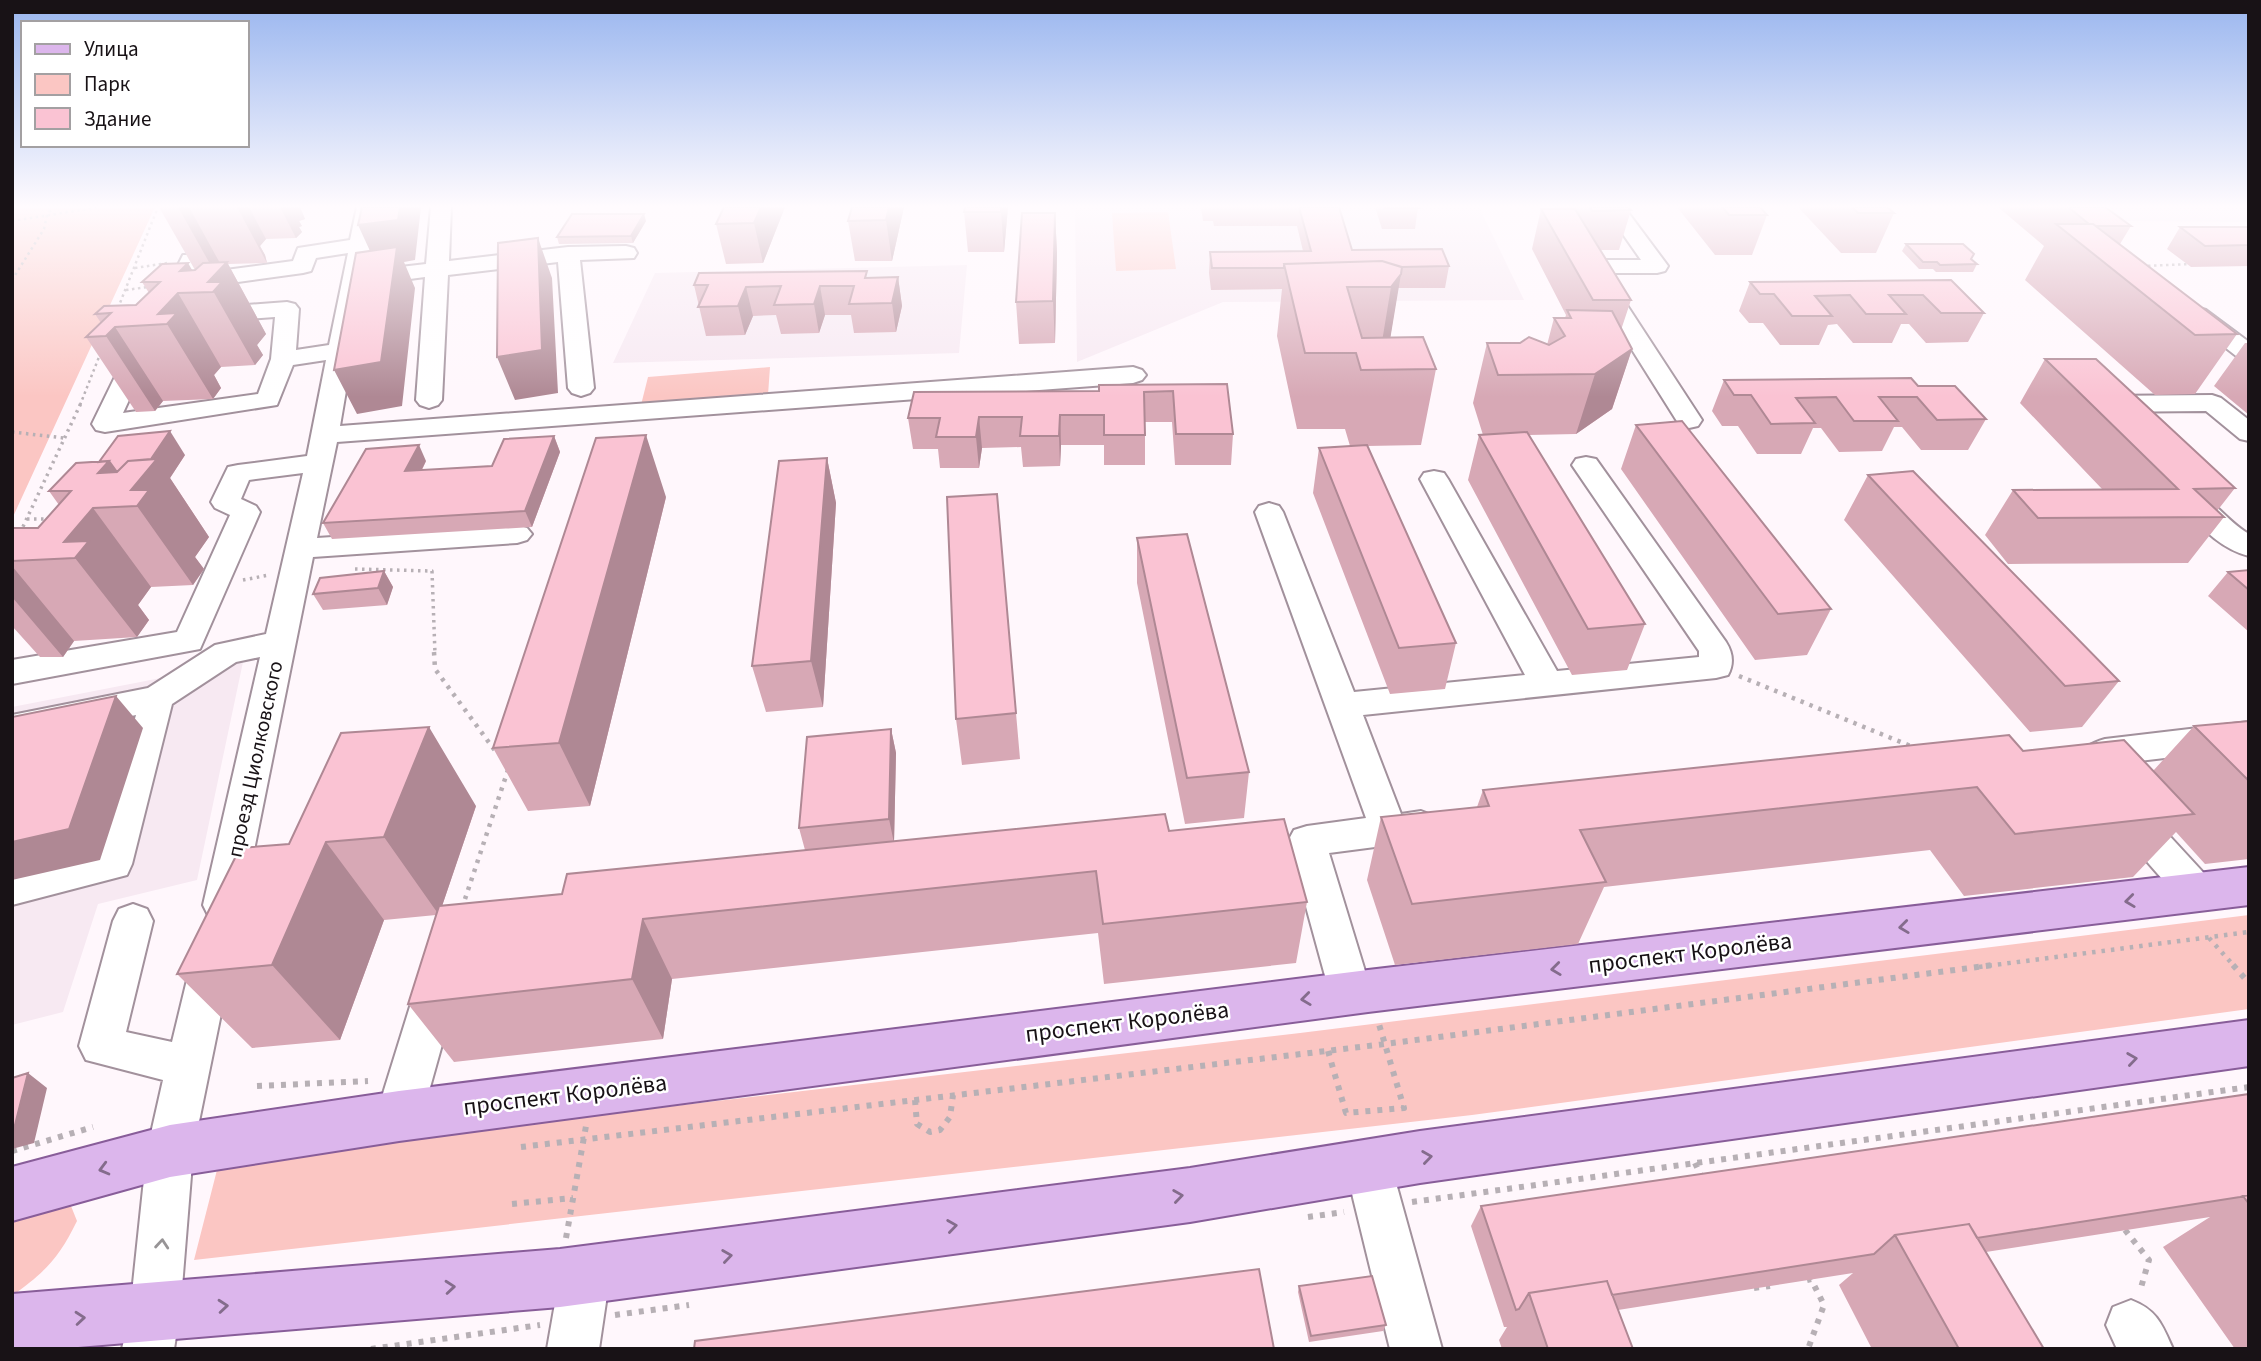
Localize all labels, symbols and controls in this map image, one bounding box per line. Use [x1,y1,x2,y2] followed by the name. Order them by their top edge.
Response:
[21,21,248,147] legend
[84,34,139,64] text: Улица
[84,69,131,99] text: Парк
[84,104,152,134] text: Здание
[220,658,290,860] street label: проезд Циолковского
[2124,893,2136,908] one-way arrow
[1898,920,1910,935] one-way arrow
[1586,923,1794,983] street label: проспект Королёва
[1551,961,1562,976] one-way arrow
[1023,992,1231,1052] street label: проспект Королёва
[1300,992,1312,1007] one-way arrow
[2126,1052,2138,1067] one-way arrow
[461,1065,669,1125] street label: проспект Королёва
[1421,1149,1433,1164] one-way arrow
[98,1161,110,1175] one-way arrow
[1172,1189,1184,1204] one-way arrow
[946,1219,958,1234] one-way arrow
[154,1238,169,1250] one-way arrow
[721,1249,733,1264] one-way arrow
[445,1280,456,1295] one-way arrow
[218,1299,229,1314] one-way arrow
[75,1311,86,1326] one-way arrow

